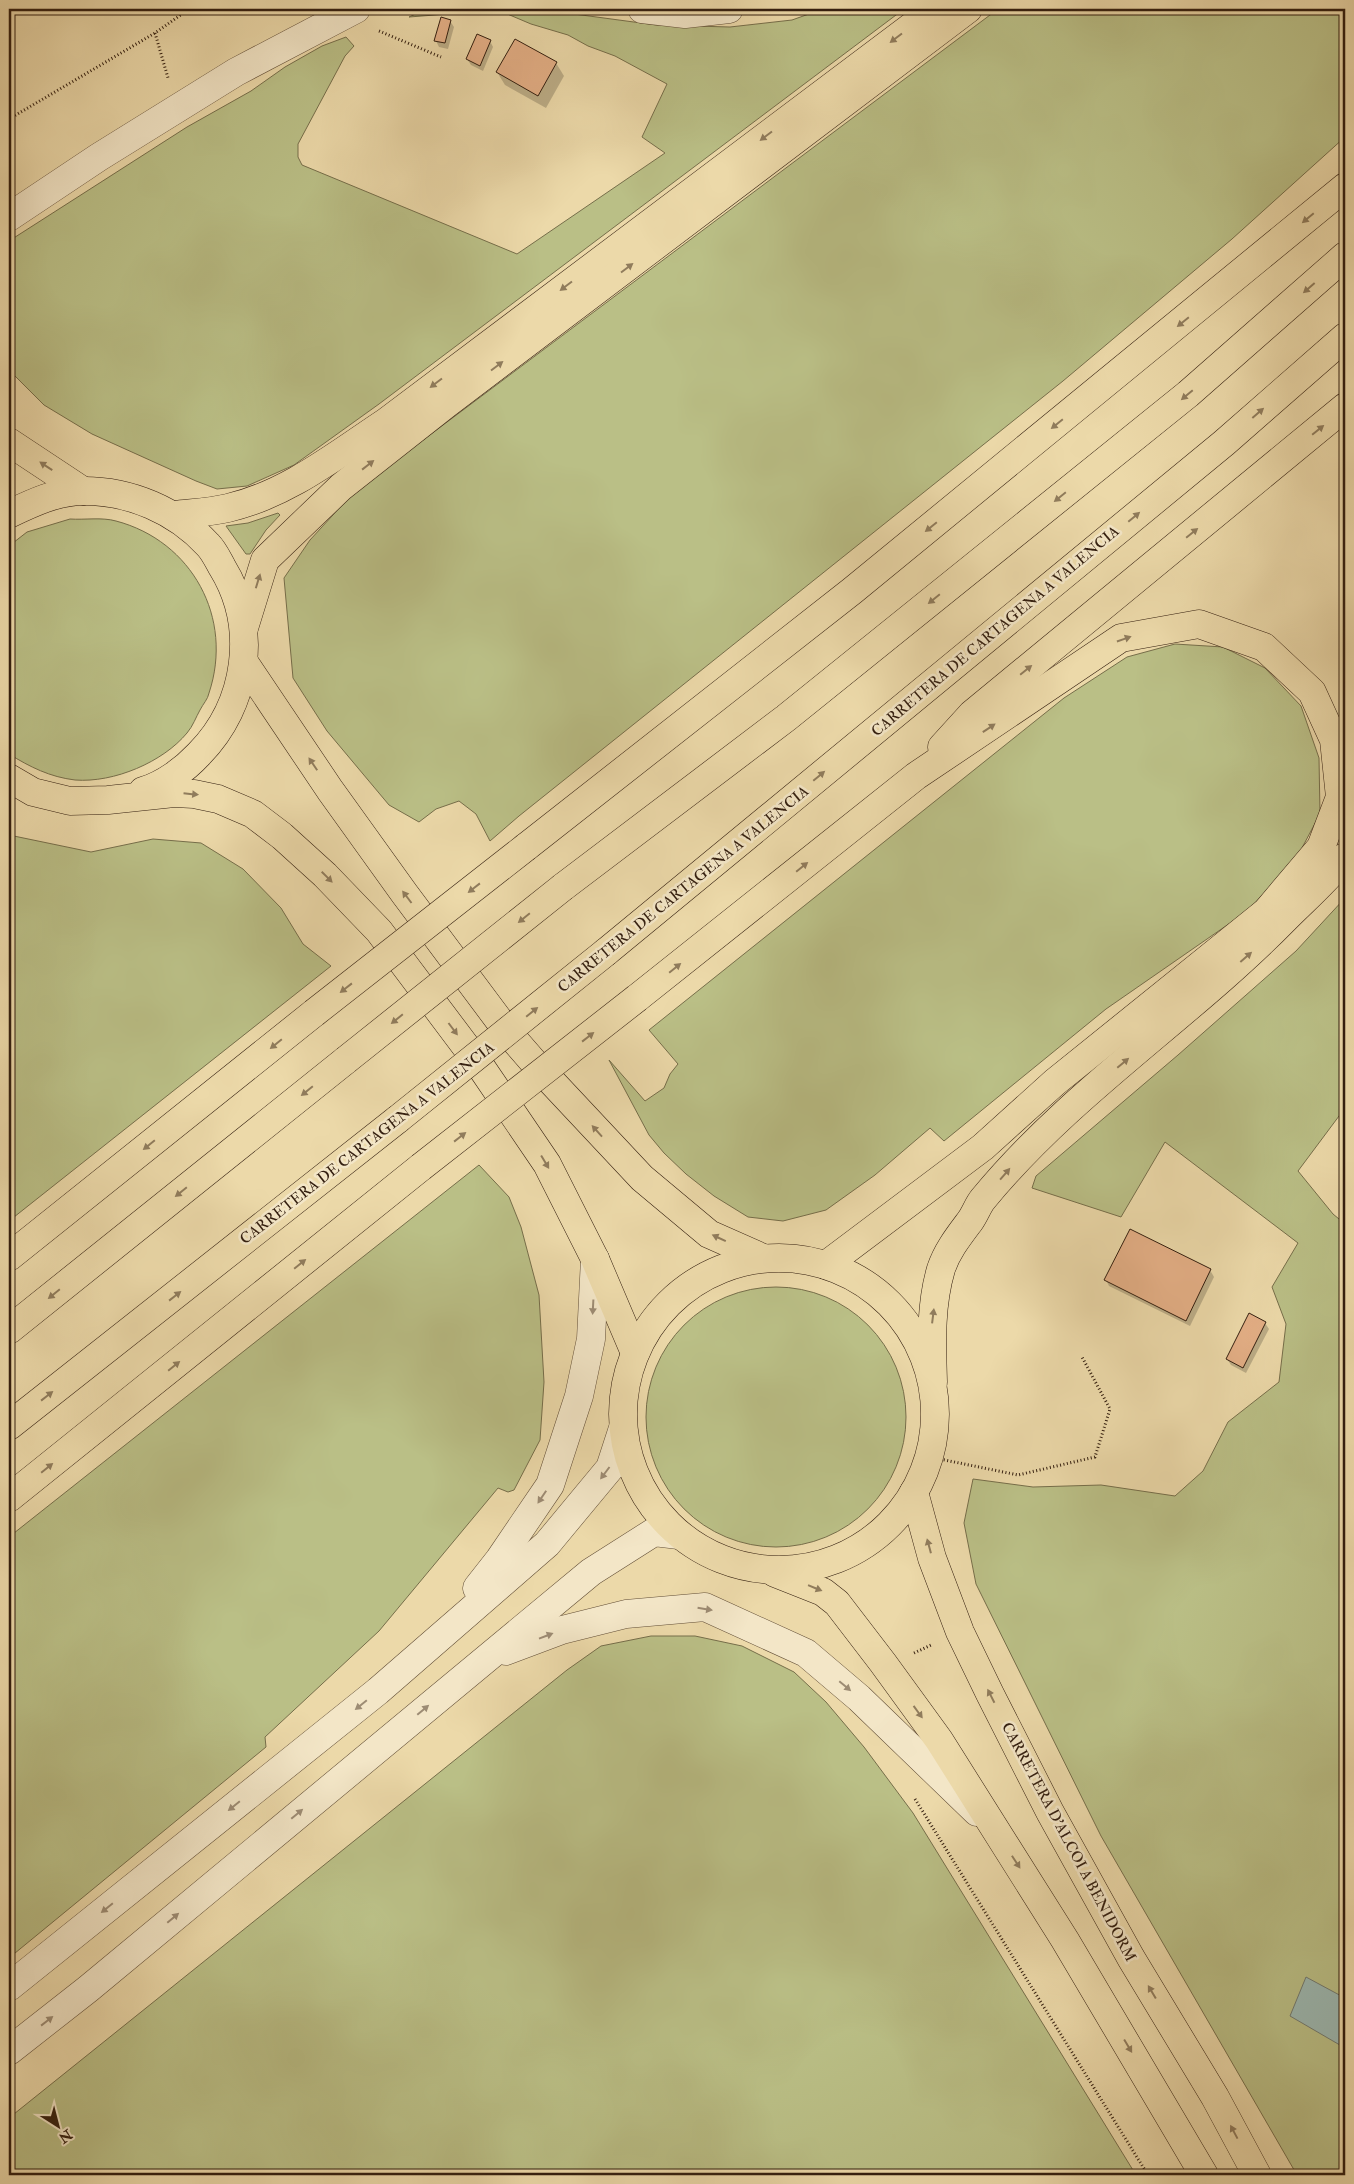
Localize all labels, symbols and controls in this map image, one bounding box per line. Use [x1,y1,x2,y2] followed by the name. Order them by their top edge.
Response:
[889,33,903,43] one-way arrow
[760,130,773,141] one-way arrow
[1302,213,1315,224] one-way arrow
[620,263,633,274] one-way arrow
[559,281,573,291] one-way arrow
[1303,282,1315,294] one-way arrow
[1177,316,1190,327] one-way arrow
[490,361,504,371] one-way arrow
[430,378,443,389] one-way arrow
[1181,389,1193,401] one-way arrow
[1252,407,1264,419] one-way arrow
[1051,419,1064,430] one-way arrow
[1311,424,1323,436] one-way arrow
[361,460,374,471] one-way arrow
[39,461,52,471] one-way arrow
[1054,492,1067,503] one-way arrow
[1127,512,1140,523] one-way arrow
[867,522,1124,741] street label: CARRETERA DE CARTAGENA A VALENCIA
[925,522,938,533] one-way arrow
[1185,528,1198,539] one-way arrow
[255,573,263,588] one-way arrow
[927,594,940,605] one-way arrow
[1117,635,1132,643] one-way arrow
[1019,664,1032,675] one-way arrow
[982,723,995,733] one-way arrow
[308,758,318,771] one-way arrow
[813,771,826,782] one-way arrow
[554,782,813,997] street label: CARRETERA DE CARTAGENA A VALENCIA
[184,790,200,798] one-way arrow
[795,861,808,872] one-way arrow
[320,871,332,883] one-way arrow
[468,882,481,893] one-way arrow
[402,890,412,904] one-way arrow
[518,912,531,923] one-way arrow
[1240,952,1253,963] one-way arrow
[668,962,681,973] one-way arrow
[339,983,353,993] one-way arrow
[525,1006,538,1017] one-way arrow
[390,1014,404,1024] one-way arrow
[447,1022,458,1035] one-way arrow
[581,1031,594,1042] one-way arrow
[236,1038,499,1249] street label: CARRETERA DE CARTAGENA A VALENCIA
[270,1038,283,1049] one-way arrow
[1116,1057,1128,1069] one-way arrow
[301,1085,314,1096] one-way arrow
[591,1126,603,1138] one-way arrow
[453,1131,466,1142] one-way arrow
[143,1140,156,1151] one-way arrow
[541,1156,550,1169] one-way arrow
[999,1168,1010,1181] one-way arrow
[174,1187,187,1198] one-way arrow
[712,1234,726,1242] one-way arrow
[293,1259,306,1270] one-way arrow
[47,1289,61,1299] one-way arrow
[168,1290,181,1301] one-way arrow
[588,1300,596,1316] one-way arrow
[929,1308,937,1324] one-way arrow
[167,1360,180,1371] one-way arrow
[40,1391,53,1402] one-way arrow
[40,1462,53,1473] one-way arrow
[600,1466,610,1480] one-way arrow
[537,1490,547,1503] one-way arrow
[924,1539,932,1554] one-way arrow
[808,1585,822,1593] one-way arrow
[697,1605,713,1613] one-way arrow
[539,1632,554,1640] one-way arrow
[838,1681,851,1692] one-way arrow
[987,1689,995,1703] one-way arrow
[355,1699,368,1710] one-way arrow
[416,1705,429,1716] one-way arrow
[913,1705,923,1719] one-way arrow
[997,1719,1140,1965] street label: CARRETERA D'ALCOI A BENIDORM
[228,1801,241,1812] one-way arrow
[291,1808,303,1820] one-way arrow
[1011,1856,1021,1869] one-way arrow
[101,1903,114,1914] one-way arrow
[166,1912,178,1924] one-way arrow
[1147,1986,1156,1999] one-way arrow
[40,2016,54,2026] one-way arrow
[1124,2039,1133,2052] one-way arrow
[32,2102,82,2152] north arrow
[55,2125,76,2147] text: N
[1230,2125,1238,2140] one-way arrow

